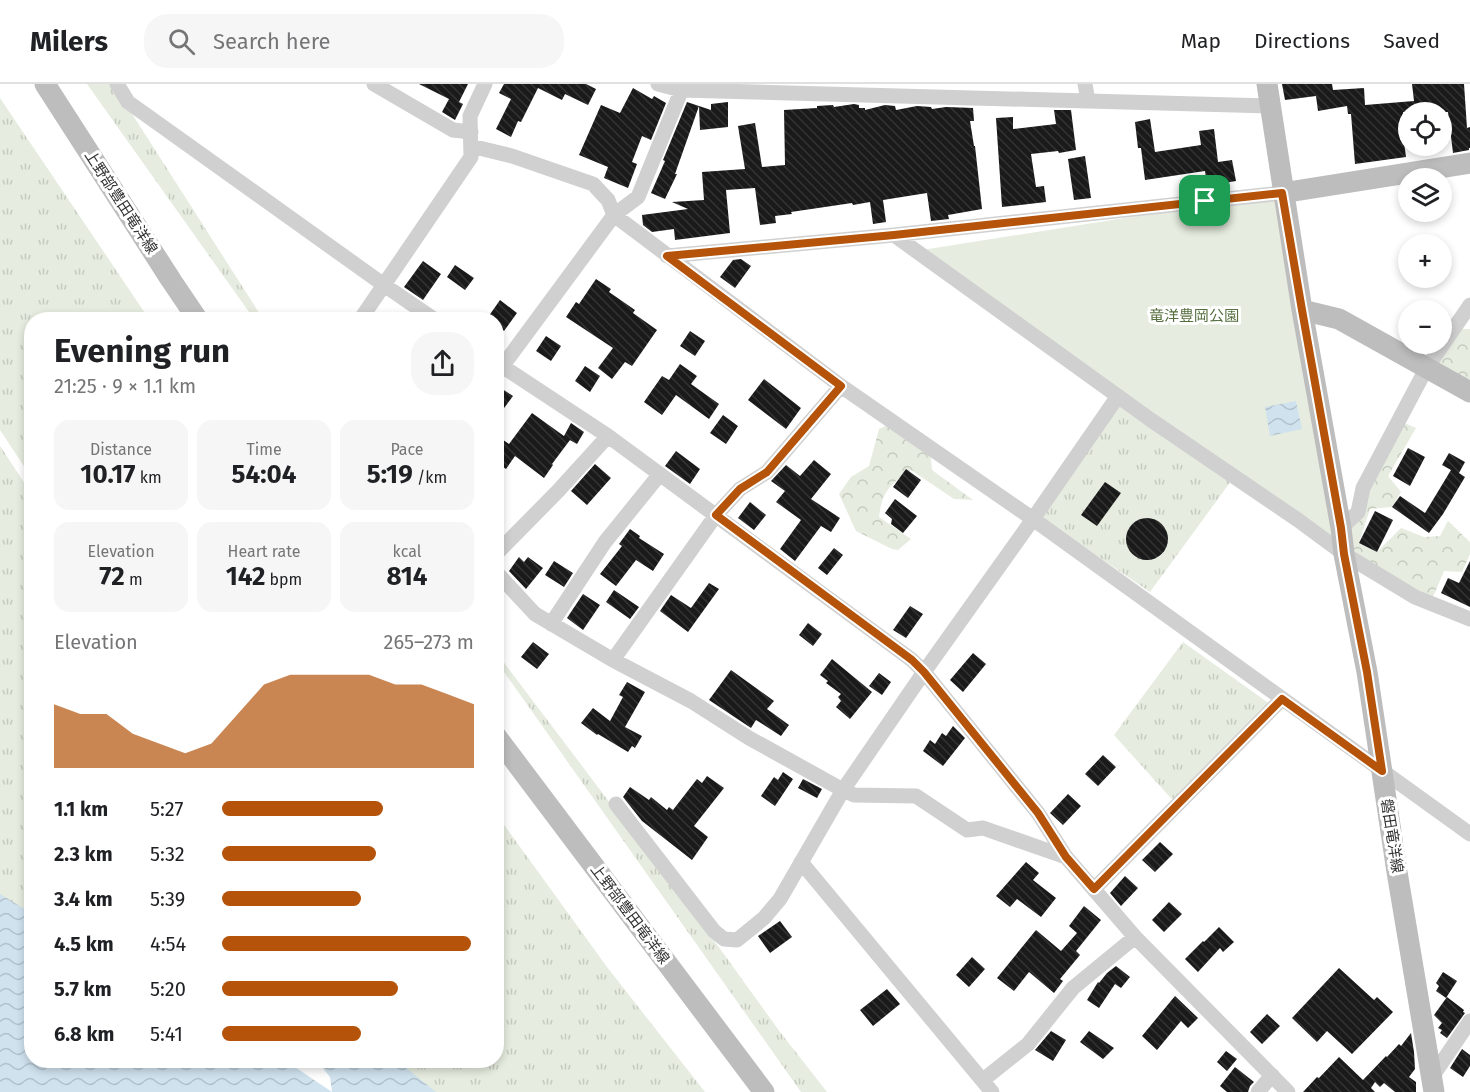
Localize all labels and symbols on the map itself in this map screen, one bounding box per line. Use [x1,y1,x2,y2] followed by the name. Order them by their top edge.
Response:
[81,147,161,257] street label: 上野部豊田竜洋線
[1179,175,1230,226] pin
[1149,307,1239,325] park label: 竜洋豊岡公園
[1377,798,1407,874] street label: 磐田竜洋線
[587,861,673,967] street label: 上野部豊田竜洋線

